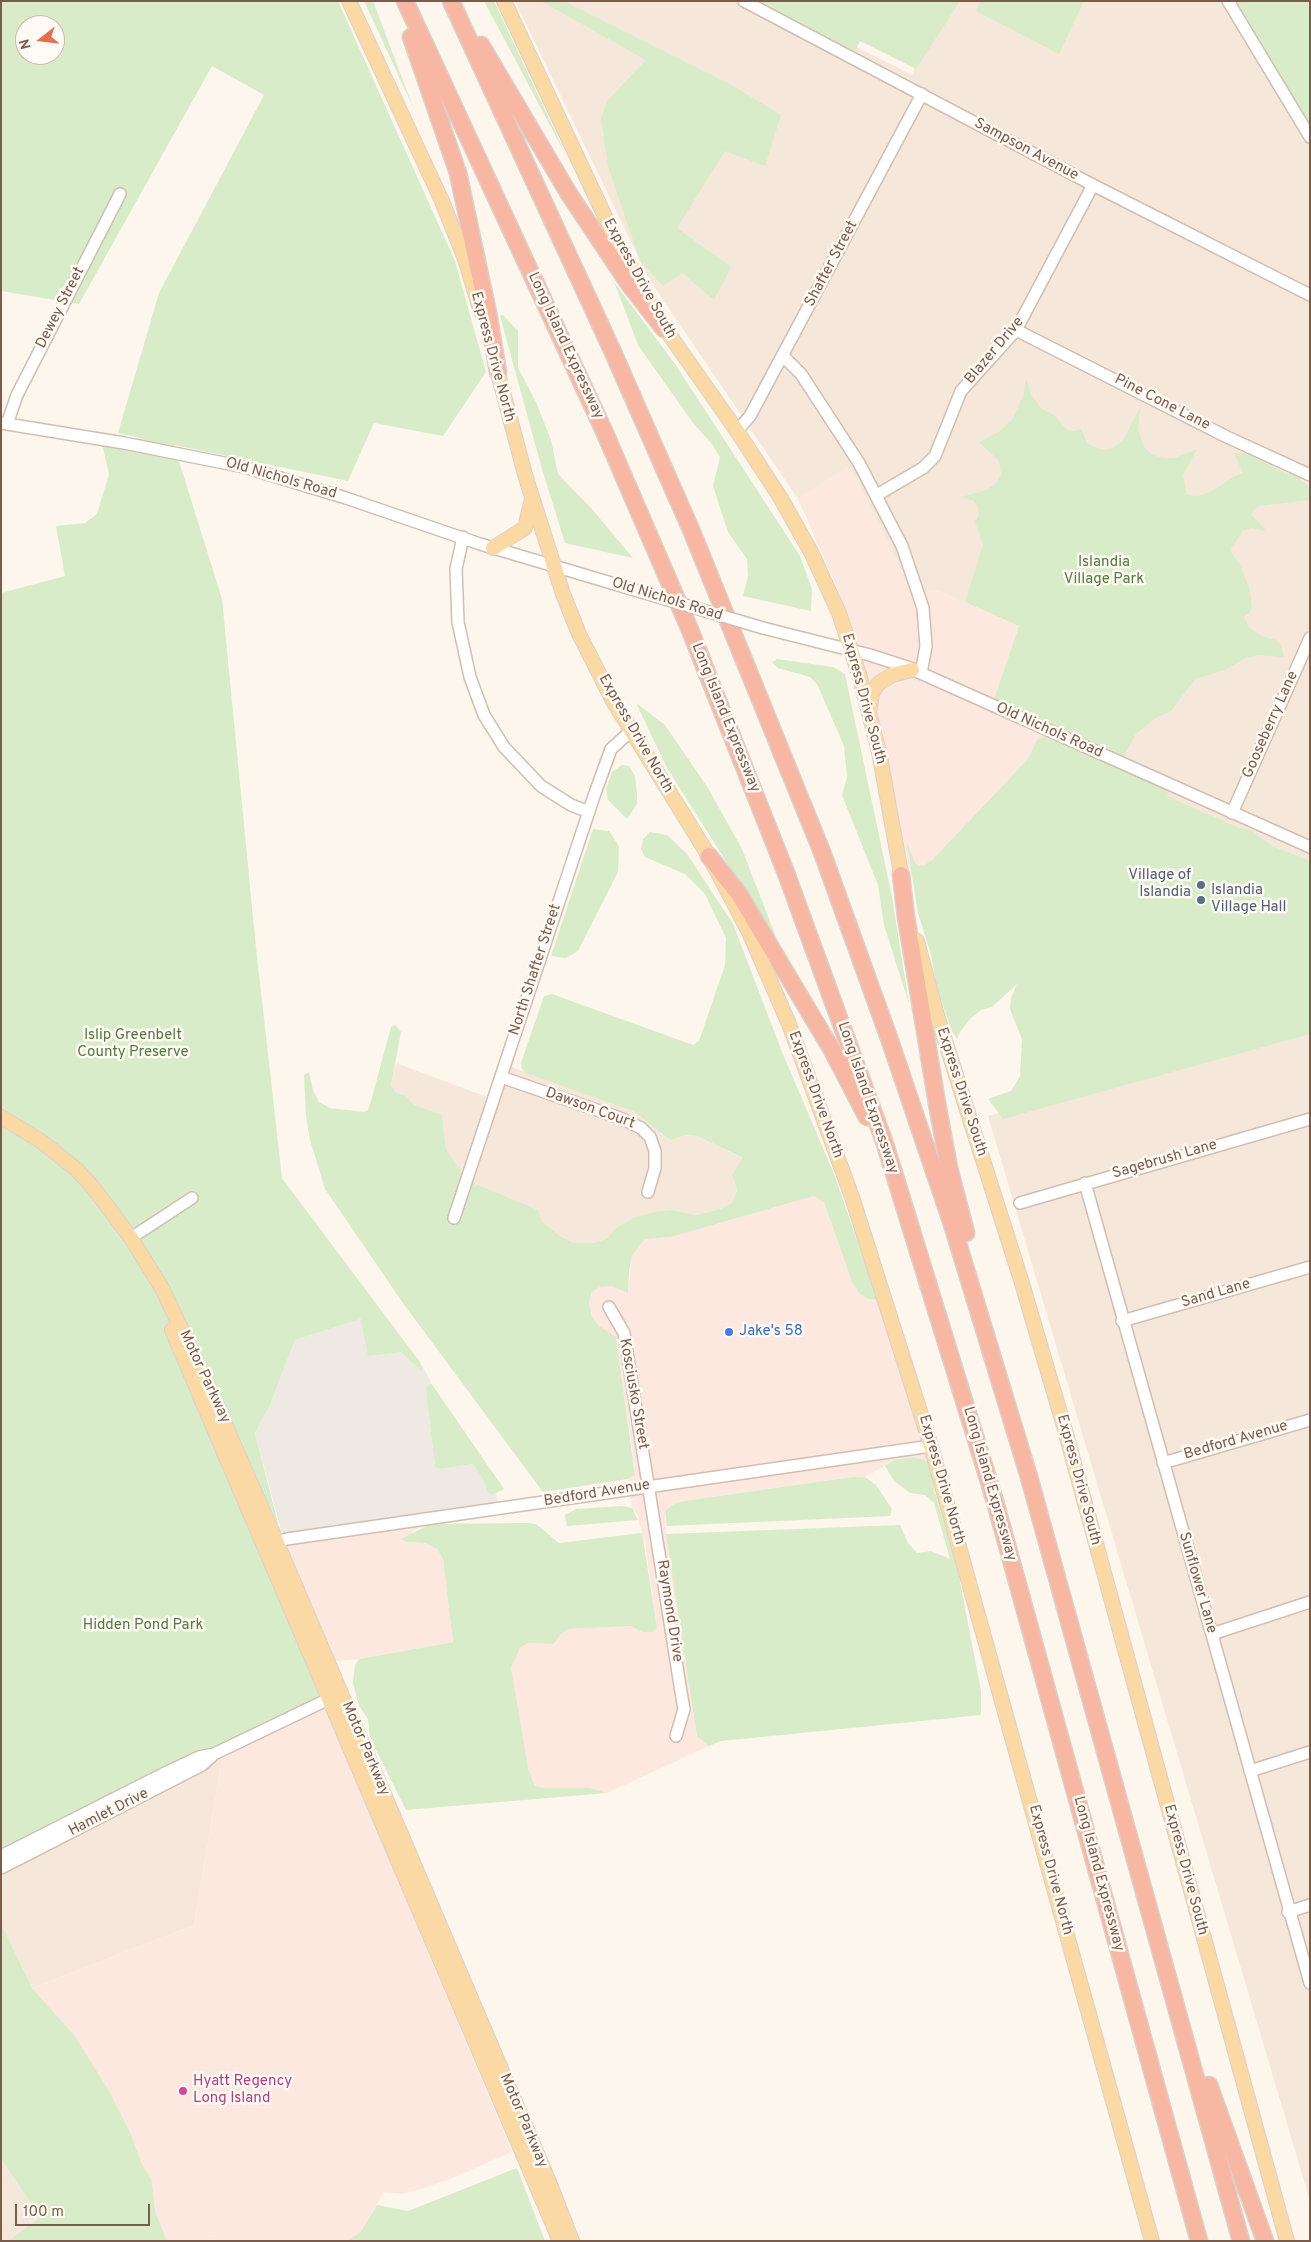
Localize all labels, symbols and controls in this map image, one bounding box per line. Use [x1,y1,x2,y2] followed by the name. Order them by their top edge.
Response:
[15,15,65,65] north arrow
[17,37,36,51] text: N
[971,115,1081,185] street label: Sampson Avenue
[598,216,680,342] street label: Express Drive South
[802,218,862,310] street label: Shafter Street
[33,264,89,352] street label: Dewey Street
[523,270,607,422] street label: Long Island Expressway
[466,290,518,424] street label: Express Drive North
[962,314,1028,388] street label: Blazer Drive
[1111,371,1213,435] street label: Pine Cone Lane
[223,454,339,504] street label: Old Nichols Road
[1064,554,1144,589] park label: Islandia Village Park
[609,575,725,625] street label: Old Nichols Road
[837,632,889,766] street label: Express Drive South
[687,641,763,795] street label: Long Island Expressway
[1239,669,1303,781] street label: Gooseberry Lane
[594,671,676,797] street label: Express Drive North
[993,699,1105,763] street label: Old Nichols Road
[1128,867,1191,902] place label: Village of Islandia
[1195,879,1207,891] marker: Village of Islandia
[1211,882,1286,917] place label: Islandia Village Hall
[1195,894,1207,906] marker: Islandia Village Hall
[506,902,566,1038] street label: North Shafter Street
[832,1019,902,1177] street label: Long Island Expressway
[932,1025,990,1159] street label: Express Drive South
[77,1027,189,1062] park label: Islip Greenbelt County Preserve
[784,1029,846,1161] street label: Express Drive North
[543,1084,637,1134] street label: Dawson Court
[1110,1136,1220,1184] street label: Sagebrush Lane
[1179,1276,1253,1312] street label: Sand Lane
[739,1323,803,1341] place label: Jake's 58
[723,1326,735,1338] marker: Jake's 58
[175,1328,233,1426] street label: Motor Parkway
[614,1337,652,1451] street label: Kosciusko Street
[958,1405,1020,1563] street label: Long Island Expressway
[914,1413,968,1547] street label: Express Drive North
[1052,1413,1104,1547] street label: Express Drive South
[1182,1418,1290,1464] street label: Bedford Avenue
[543,1477,651,1511] street label: Bedford Avenue
[1174,1530,1220,1636] street label: Sunflower Lane
[652,1559,686,1663] street label: Raymond Drive
[83,1617,203,1635] park label: Hidden Pond Park
[337,1699,393,1799] street label: Motor Parkway
[66,1785,152,1841] street label: Hamlet Drive
[1069,1794,1127,1954] street label: Long Island Expressway
[1024,1803,1076,1937] street label: Express Drive North
[1159,1803,1211,1937] street label: Express Drive South
[495,2071,551,2171] street label: Motor Parkway
[193,2073,292,2108] place label: Hyatt Regency Long Island
[177,2085,189,2097] marker: Hyatt Regency Long Island
[18,2194,152,2226] scale bar
[23,2203,64,2222] text: 100 m

